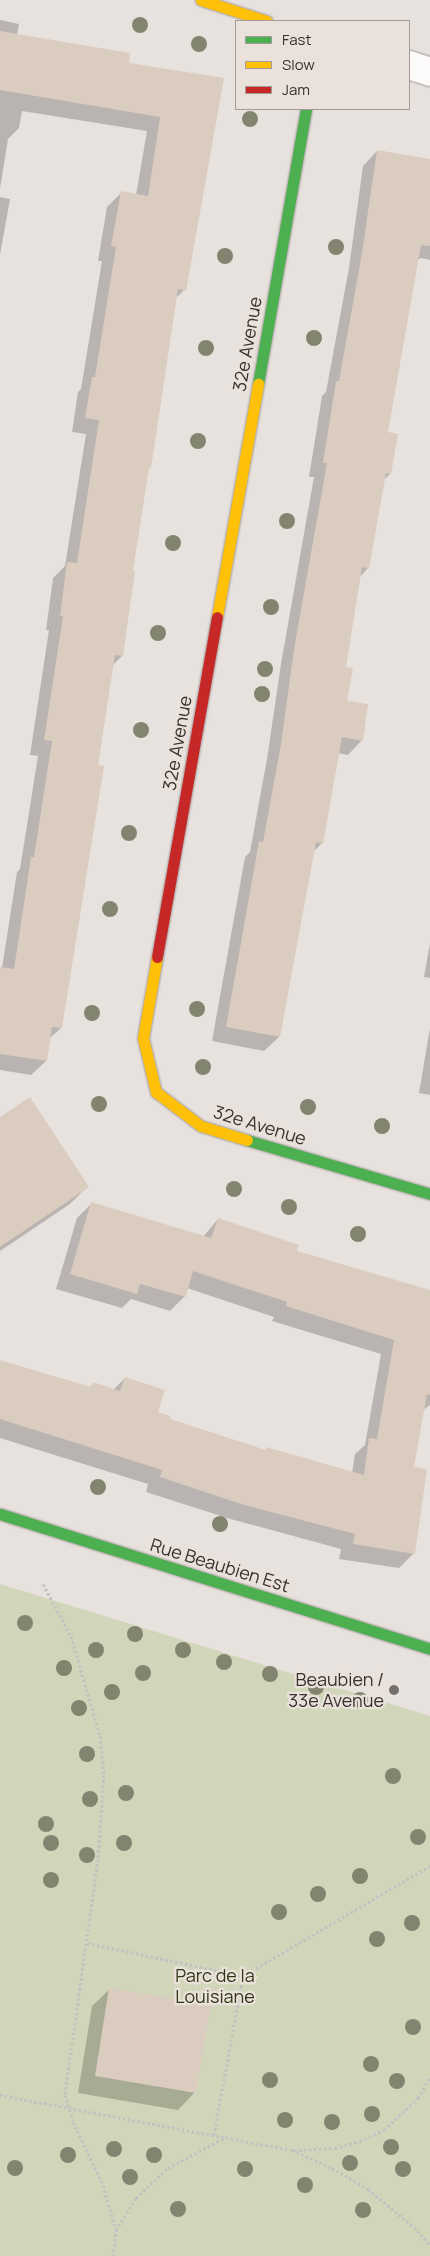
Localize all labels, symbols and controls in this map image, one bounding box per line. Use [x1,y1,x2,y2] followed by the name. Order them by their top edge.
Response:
[235,20,410,110] legend
[282,29,311,50] text: Fast
[282,54,315,75] text: Slow
[282,79,310,100] text: Jam
[228,295,266,393] street label: 32e Avenue
[158,694,196,792] street label: 32e Avenue
[211,1101,309,1149] street label: 32e Avenue
[148,1534,292,1596] street label: Rue Beaubien Est
[288,1669,384,1712] place label: Beaubien / 33e Avenue
[388,1684,400,1696] marker: Beaubien / 33e Avenue
[175,1965,255,2008] park label: Parc de la Louisiane

